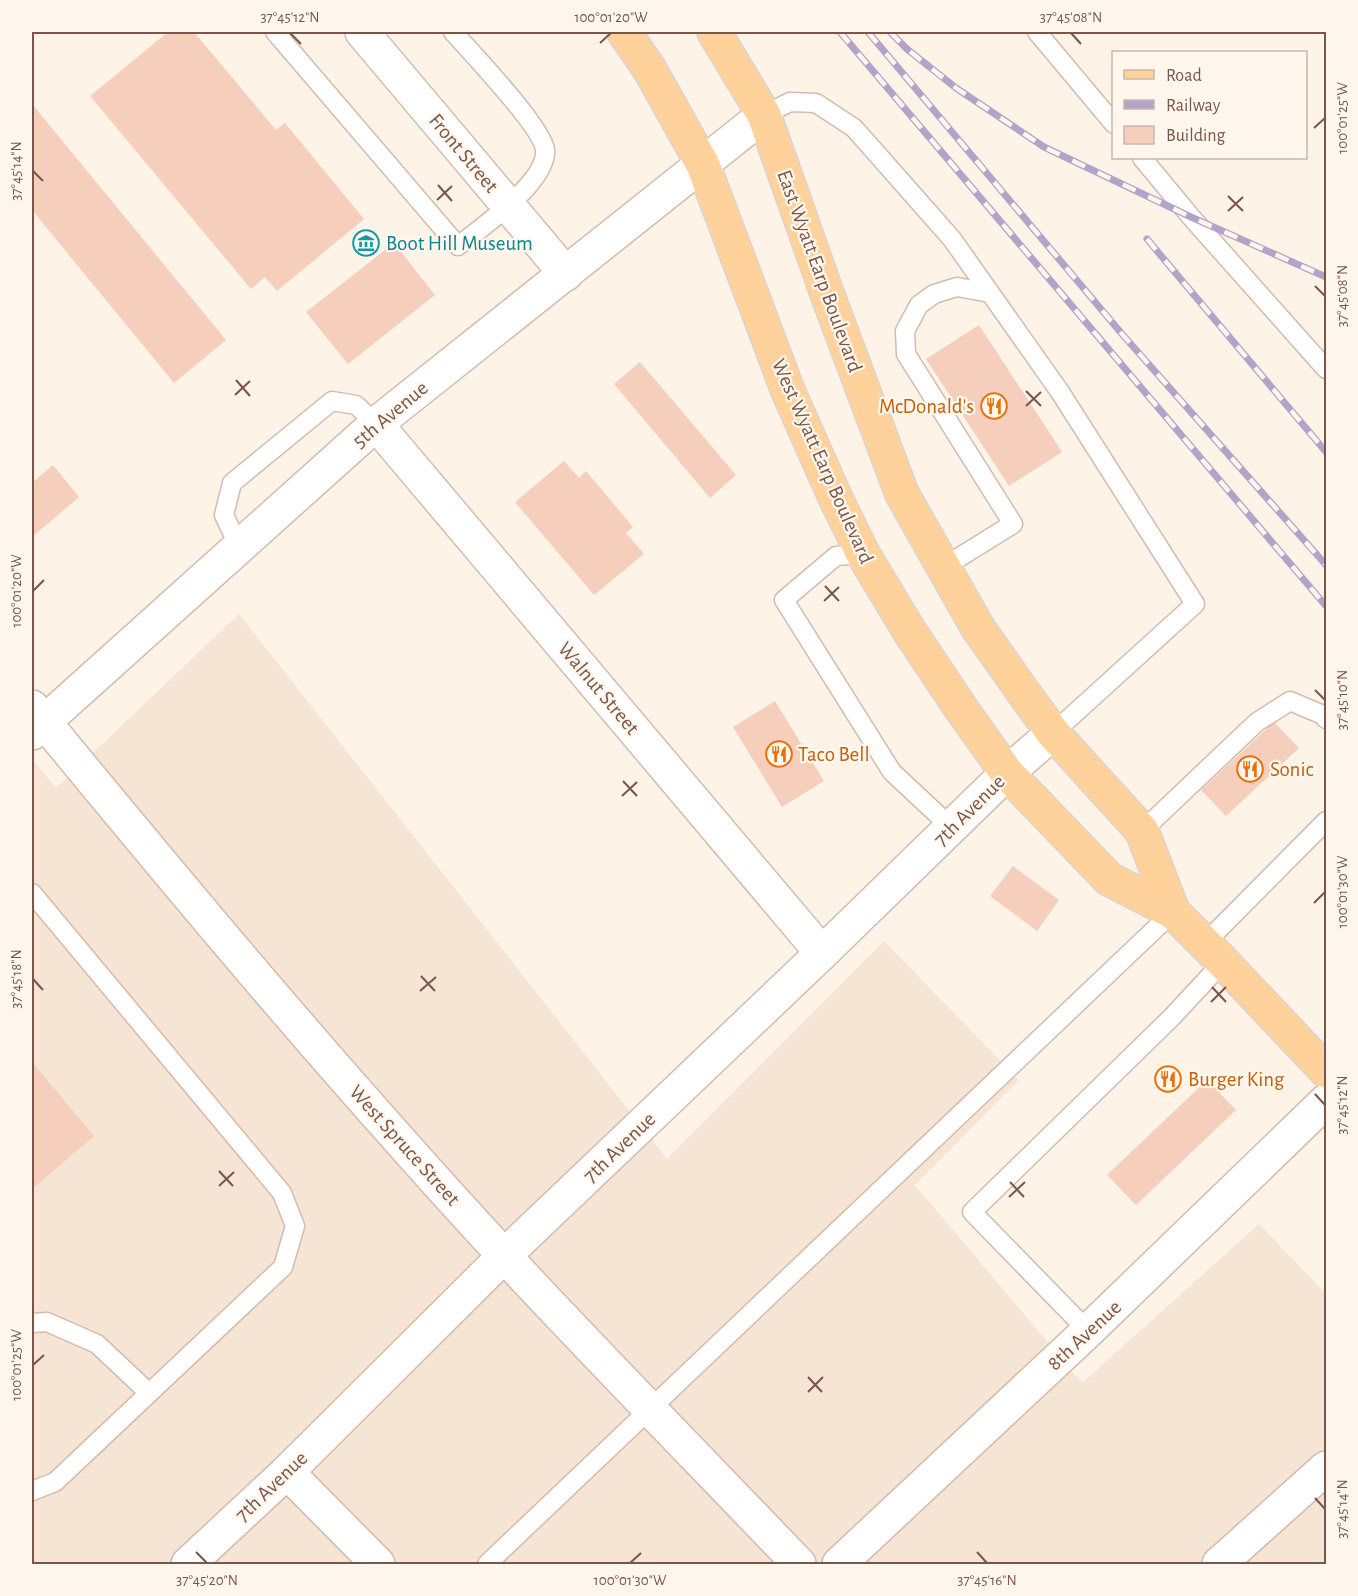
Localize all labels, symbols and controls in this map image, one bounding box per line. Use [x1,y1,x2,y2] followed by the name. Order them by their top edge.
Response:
[260,10,320,25] text: 37°45'12"N
[574,10,648,25] text: 100°01'20"W
[1040,10,1102,25] text: 37°45'08"N
[1112,51,1307,159] legend
[1166,67,1202,85] text: Road
[1335,81,1350,154] text: 100°01'25"W
[1166,97,1221,115] text: Railway
[425,110,503,197] street label: Front Street
[1166,127,1226,145] text: Building
[9,141,24,201] text: 37°45'14"N
[773,167,866,375] street label: East Wyatt Earp Boulevard
[351,228,381,258] museum icon: Boot Hill Museum
[386,233,533,254] place label: Boot Hill Museum
[1335,265,1350,327] text: 37°45'08"N
[768,356,877,567] street label: West Wyatt Earp Boulevard
[349,377,432,452] street label: 5th Avenue
[979,391,1009,421] restaurant icon: McDonald's
[879,396,974,417] place label: McDonald's
[9,554,24,628] text: 100°01'20"W
[554,638,643,739] street label: Walnut Street
[1335,670,1350,730] text: 37°45'10"N
[764,739,794,769] restaurant icon: Taco Bell
[798,744,870,765] place label: Taco Bell
[1235,754,1265,784] restaurant icon: Sonic
[1270,759,1314,780] place label: Sonic
[930,771,1009,850] street label: 7th Avenue
[1335,855,1350,928] text: 100°01'30"W
[9,949,24,1009] text: 37°45'18"N
[1153,1064,1183,1094] restaurant icon: Burger King
[1188,1069,1285,1090] place label: Burger King
[1335,1075,1350,1135] text: 37°45'12"N
[345,1081,464,1210] street label: West Spruce Street
[579,1108,659,1187] street label: 7th Avenue
[1043,1296,1125,1375] street label: 8th Avenue
[9,1328,24,1401] text: 100°01'25"W
[231,1447,311,1526] street label: 7th Avenue
[1335,1479,1350,1539] text: 37°45'14"N
[176,1573,238,1588] text: 37°45'20"N
[594,1573,667,1588] text: 100°01'30"W
[957,1573,1017,1588] text: 37°45'16"N

